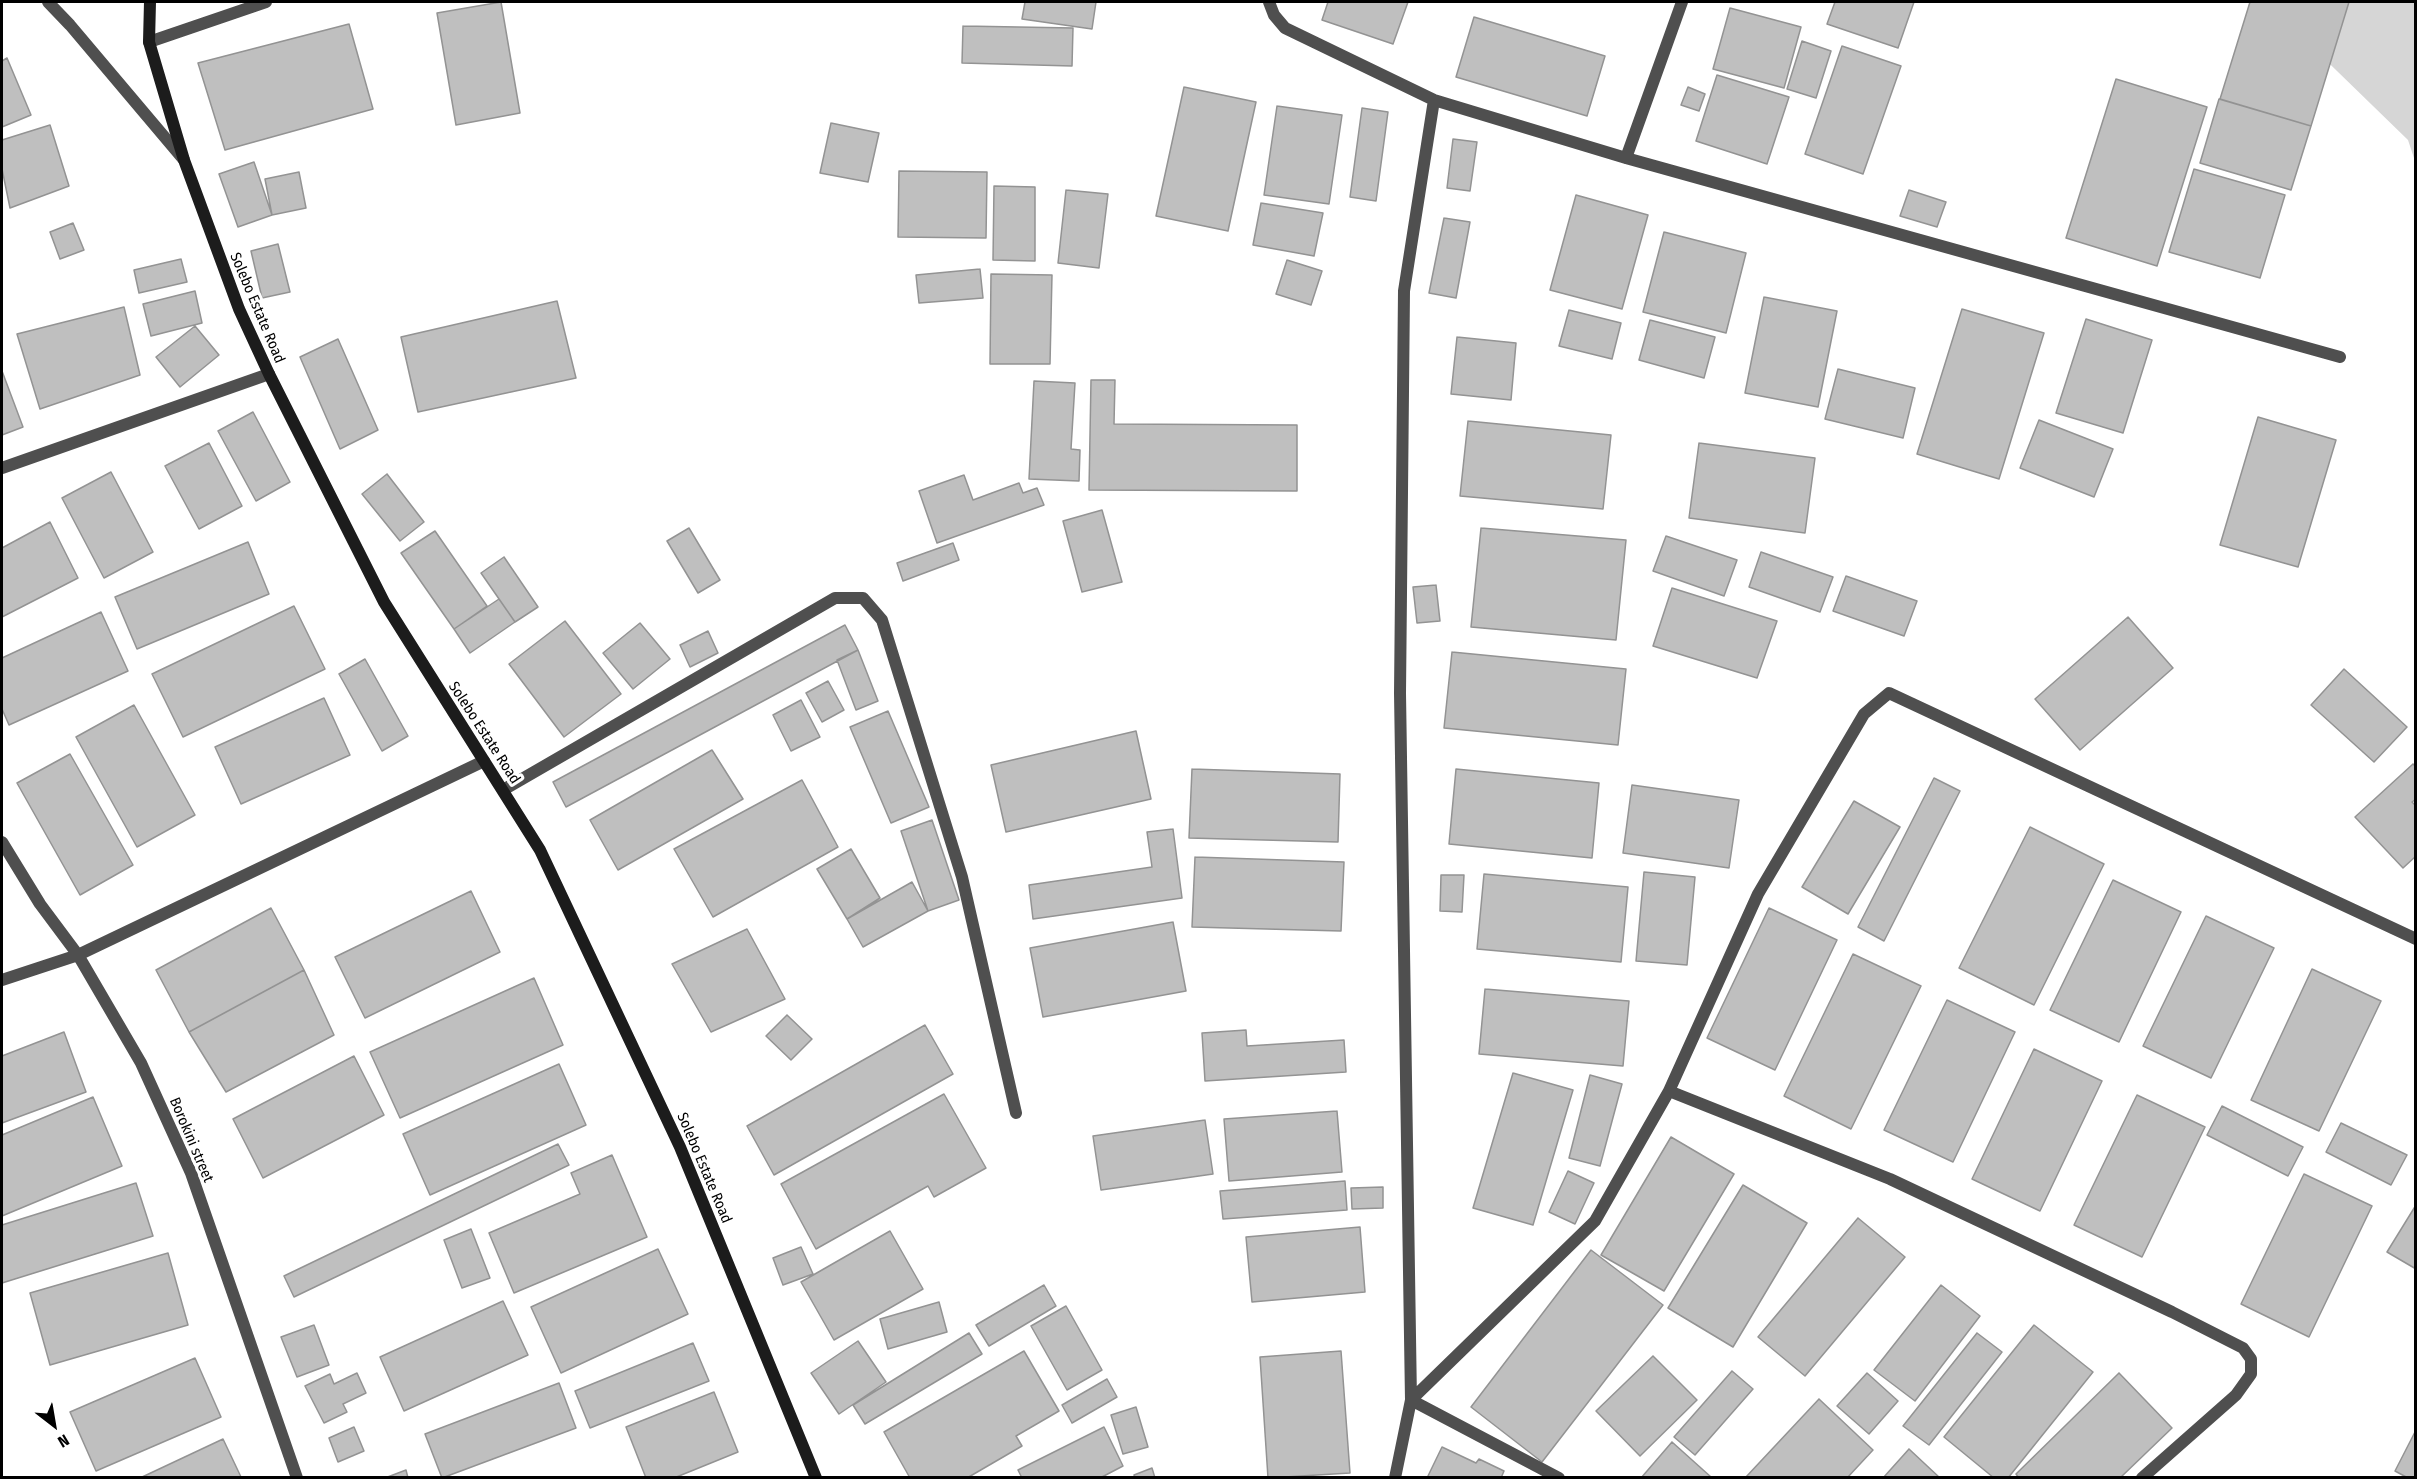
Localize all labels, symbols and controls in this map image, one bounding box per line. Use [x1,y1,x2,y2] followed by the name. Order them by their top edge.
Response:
[226,250,288,366] street label: Solebo Estate Road
[444,679,524,787] street label: Solebo Estate Road
[165,1095,217,1185] street label: Borokini street
[673,1110,735,1226] street label: Solebo Estate Road
[24,1395,84,1455] north arrow
[55,1430,73,1451] text: N

